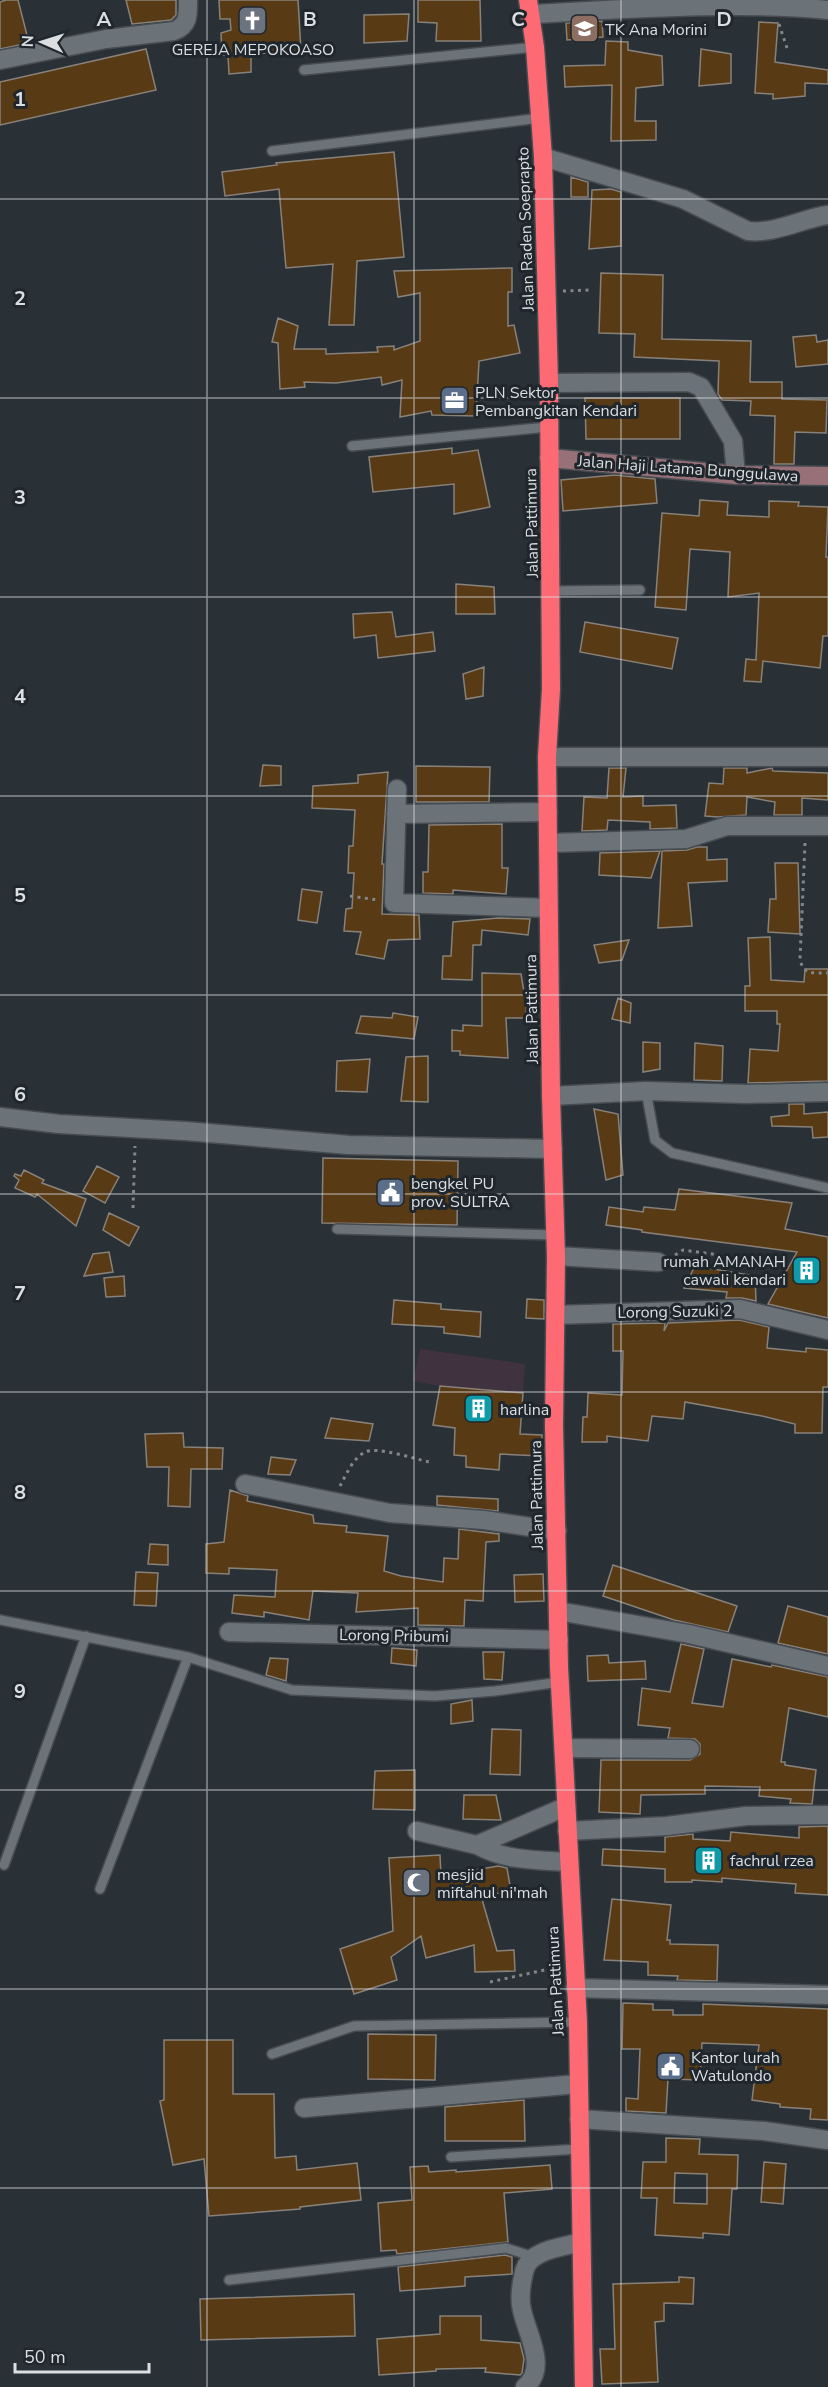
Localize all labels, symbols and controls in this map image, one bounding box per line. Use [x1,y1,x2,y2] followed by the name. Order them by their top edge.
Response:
[237,5,269,37] church icon: GEREJA MEPOKOASO
[97,6,112,33] text: A
[303,6,317,33] text: B
[511,6,525,33] text: C
[716,6,732,33] text: D
[12,12,72,72] north arrow
[568,13,600,45] school or university icon: TK Ana Morini
[605,19,707,41] place label: TK Ana Morini
[17,35,39,48] text: N
[172,39,334,61] place label: GEREJA MEPOKOASO
[14,86,26,113] text: 1
[512,146,540,313] street label: Jalan Raden Soeprapto
[14,285,26,312] text: 2
[475,382,637,422] place label: PLN Sektor Pembangkitan Kendari
[438,385,470,417] office icon: PLN Sektor Pembangkitan Kendari
[576,450,799,488] street label: Jalan Haji Latama Bunggulawa
[520,468,544,579] street label: Jalan Pattimura
[14,484,26,511] text: 3
[14,683,26,710] text: 4
[14,882,26,909] text: 5
[520,954,544,1065] street label: Jalan Pattimura
[14,1081,26,1108] text: 6
[411,1173,510,1213] place label: bengkel PU prov. SULTRA
[374,1176,406,1208] public building icon: bengkel PU prov. SULTRA
[663,1251,786,1291] place label: rumah AMANAH cawali kendari
[791,1254,823,1286] building icon: rumah AMANAH cawali kendari
[14,1280,26,1307] text: 7
[617,1300,733,1324] street label: Lorong Suzuki 2
[463,1393,495,1425] building icon: harlina
[500,1399,549,1421] place label: harlina
[525,1440,549,1551] street label: Jalan Pattimura
[14,1479,26,1506] text: 8
[339,1624,449,1648] street label: Lorong Pribumi
[14,1678,26,1705] text: 9
[693,1844,725,1876] building icon: fachrul rzea
[730,1850,814,1872] place label: fachrul rzea
[437,1864,548,1904] place label: mesjid miftahul ni'mah
[400,1867,432,1899] mosque icon: mesjid miftahul ni'mah
[542,1926,570,2037] street label: Jalan Pattimura
[691,2047,780,2087] place label: Kantor lurah Watulondo
[654,2050,686,2082] public building icon: Kantor lurah Watulondo
[15,2336,148,2374] scale bar
[24,2345,66,2369] text: 50 m

